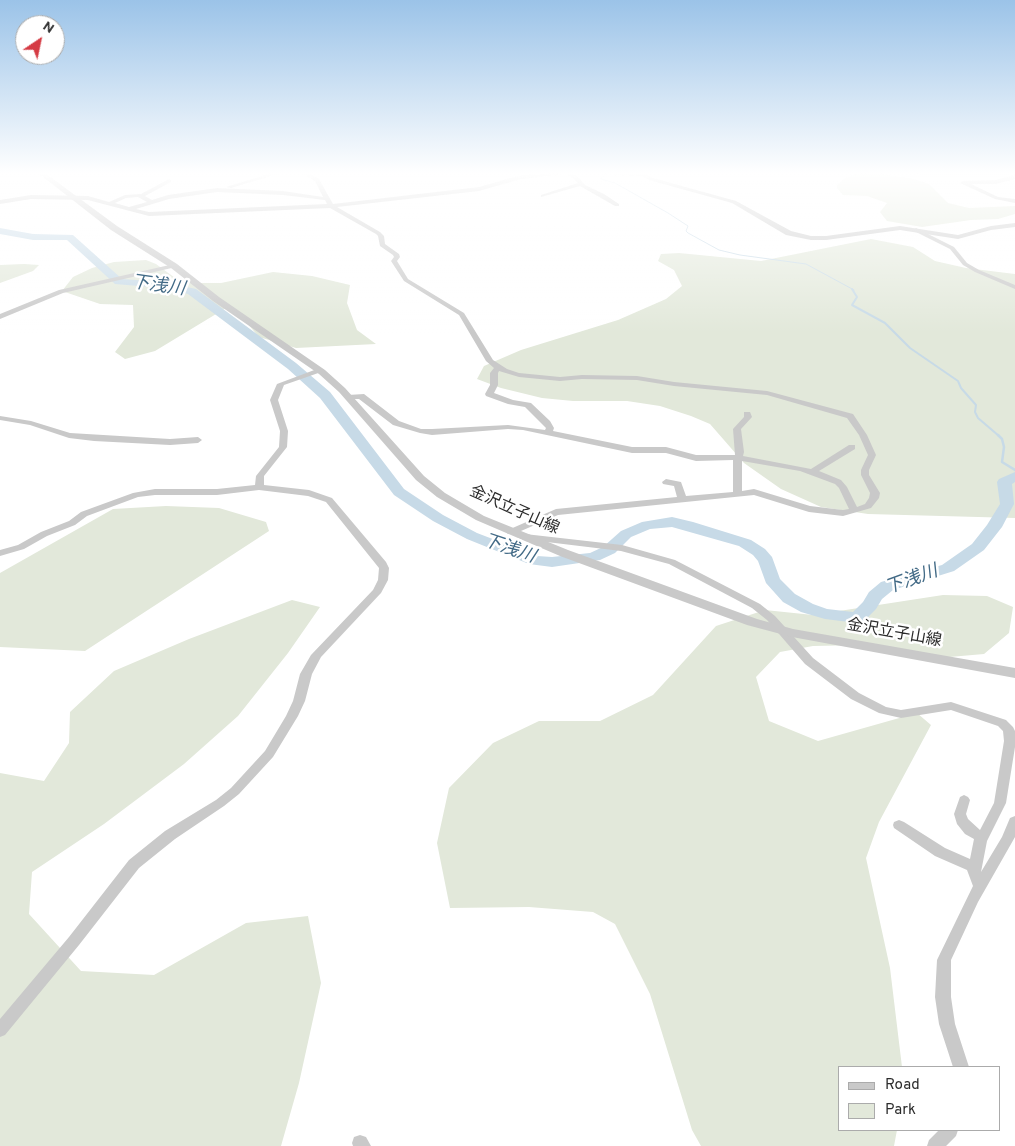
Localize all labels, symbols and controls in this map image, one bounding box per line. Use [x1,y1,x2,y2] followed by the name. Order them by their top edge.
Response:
[15,15,65,65] north arrow
[39,18,57,38] text: N
[130,273,186,301] water label: 下浅川
[466,483,562,539] street label: 金沢立子山線
[480,531,538,569] water label: 下浅川
[883,562,941,600] water label: 下浅川
[845,616,943,652] street label: 金沢立子山線
[838,1066,1000,1131] legend
[885,1076,920,1095] text: Road
[885,1101,916,1120] text: Park

